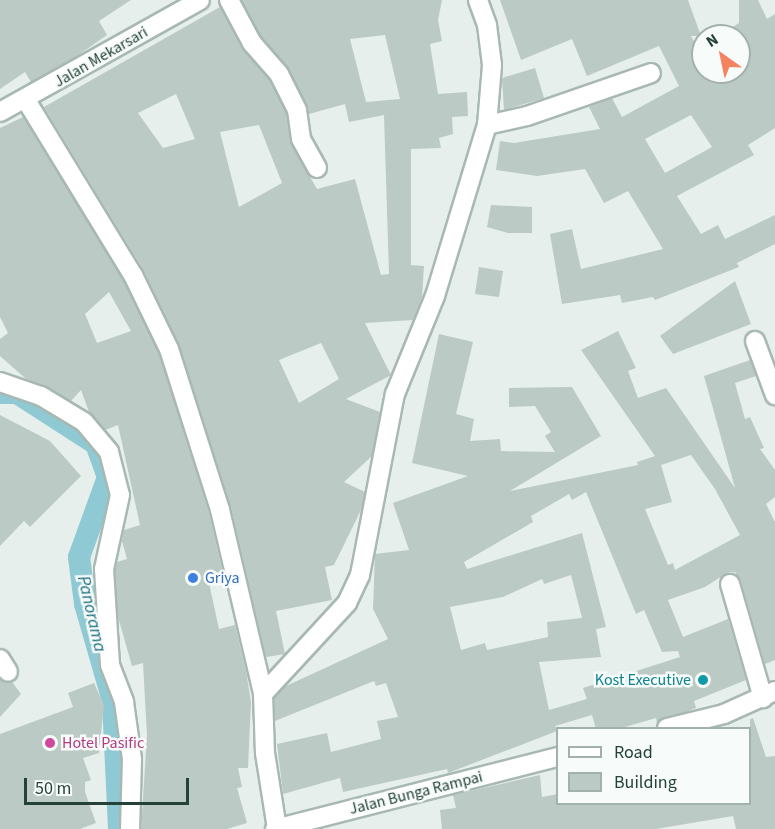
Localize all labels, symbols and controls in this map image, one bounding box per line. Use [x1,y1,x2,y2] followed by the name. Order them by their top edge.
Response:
[51,22,151,92] street label: Jalan Mekarsari
[691,24,751,84] north arrow
[702,28,723,53] text: N
[205,568,240,588] place label: Griya
[186,571,200,585] marker: Griya
[72,574,110,654] water label: Panorama
[595,670,691,690] place label: Kost Executive
[696,673,710,687] marker: Kost Executive
[556,727,751,805] legend
[62,733,144,753] place label: Hotel Pasific
[43,736,57,750] marker: Hotel Pasific
[614,740,653,765] text: Road
[27,766,192,804] scale bar
[347,767,485,819] street label: Jalan Bunga Rampai
[614,770,677,795] text: Building
[35,776,71,801] text: 50 m

